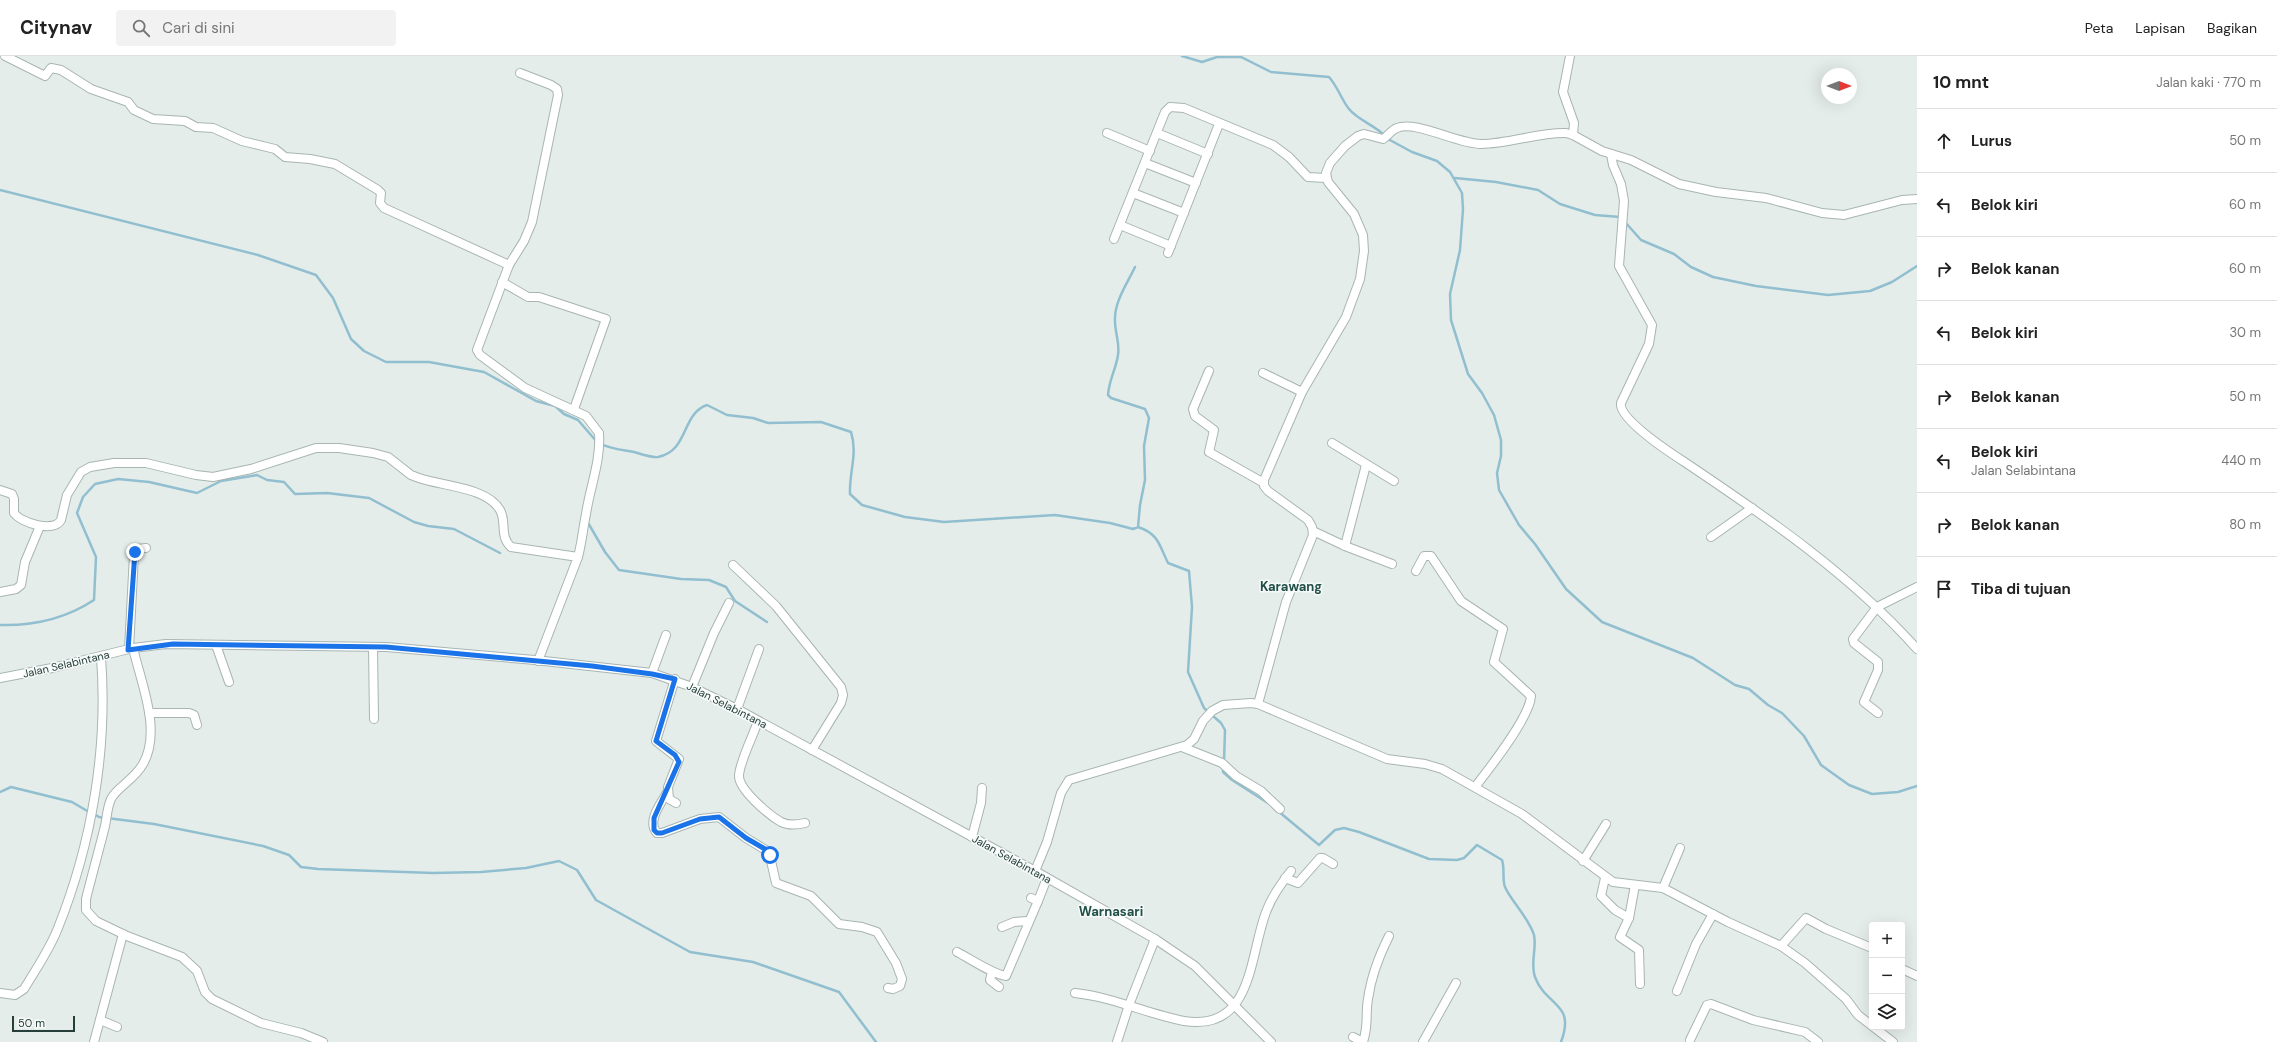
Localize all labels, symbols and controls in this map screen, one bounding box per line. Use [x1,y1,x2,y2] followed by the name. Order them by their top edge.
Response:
[116,10,396,46] search box
[20,15,92,40] text: Citynav
[130,17,152,39] icon: search
[162,18,235,38] text: Cari di sini
[2085,19,2113,37] text: Peta
[2135,19,2185,37] text: Lapisan
[2207,19,2257,37] text: Bagikan
[1821,68,1857,104] north arrow
[1933,71,1989,93] text: 10 mnt
[2156,74,2261,91] text: Jalan kaki · 770 m
[1933,130,1955,152] icon: ahead
[1971,131,2012,151] text: Lurus
[2229,132,2261,149] text: 50 m
[1933,194,1955,216] icon: left
[1971,195,2038,215] text: Belok kiri
[2229,196,2261,213] text: 60 m
[1933,258,1955,280] icon: right
[1971,259,2059,279] text: Belok kanan
[2229,260,2261,277] text: 60 m
[1933,322,1955,344] icon: left
[1971,323,2038,343] text: Belok kiri
[2229,324,2261,341] text: 30 m
[1933,386,1955,408] icon: right
[1971,387,2059,407] text: Belok kanan
[2229,388,2261,405] text: 50 m
[1971,442,2038,462] text: Belok kiri
[1933,450,1955,472] icon: left
[2221,452,2261,469] text: 440 m
[1971,462,2076,479] text: Jalan Selabintana
[1933,514,1955,536] icon: right
[1971,515,2059,535] text: Belok kanan
[2229,516,2261,533] text: 80 m
[126,543,144,561] route end
[1260,578,1322,595] district label: Karawang
[1933,578,1955,600] icon: arrive
[1971,579,2071,599] text: Tiba di tujuan
[21,647,111,681] street label: Jalan Selabintana
[684,679,770,731] street label: Jalan Selabintana
[970,831,1054,887] street label: Jalan Selabintana
[761,846,779,864] route start
[1079,903,1143,920] district label: Warnasari
[1869,922,1905,1030] map controls
[1869,922,1905,958] button: +
[1869,958,1905,994] button: −
[1869,994,1905,1030] button: layers
[12,1014,75,1033] scale bar
[18,1016,45,1030] text: 50 m

